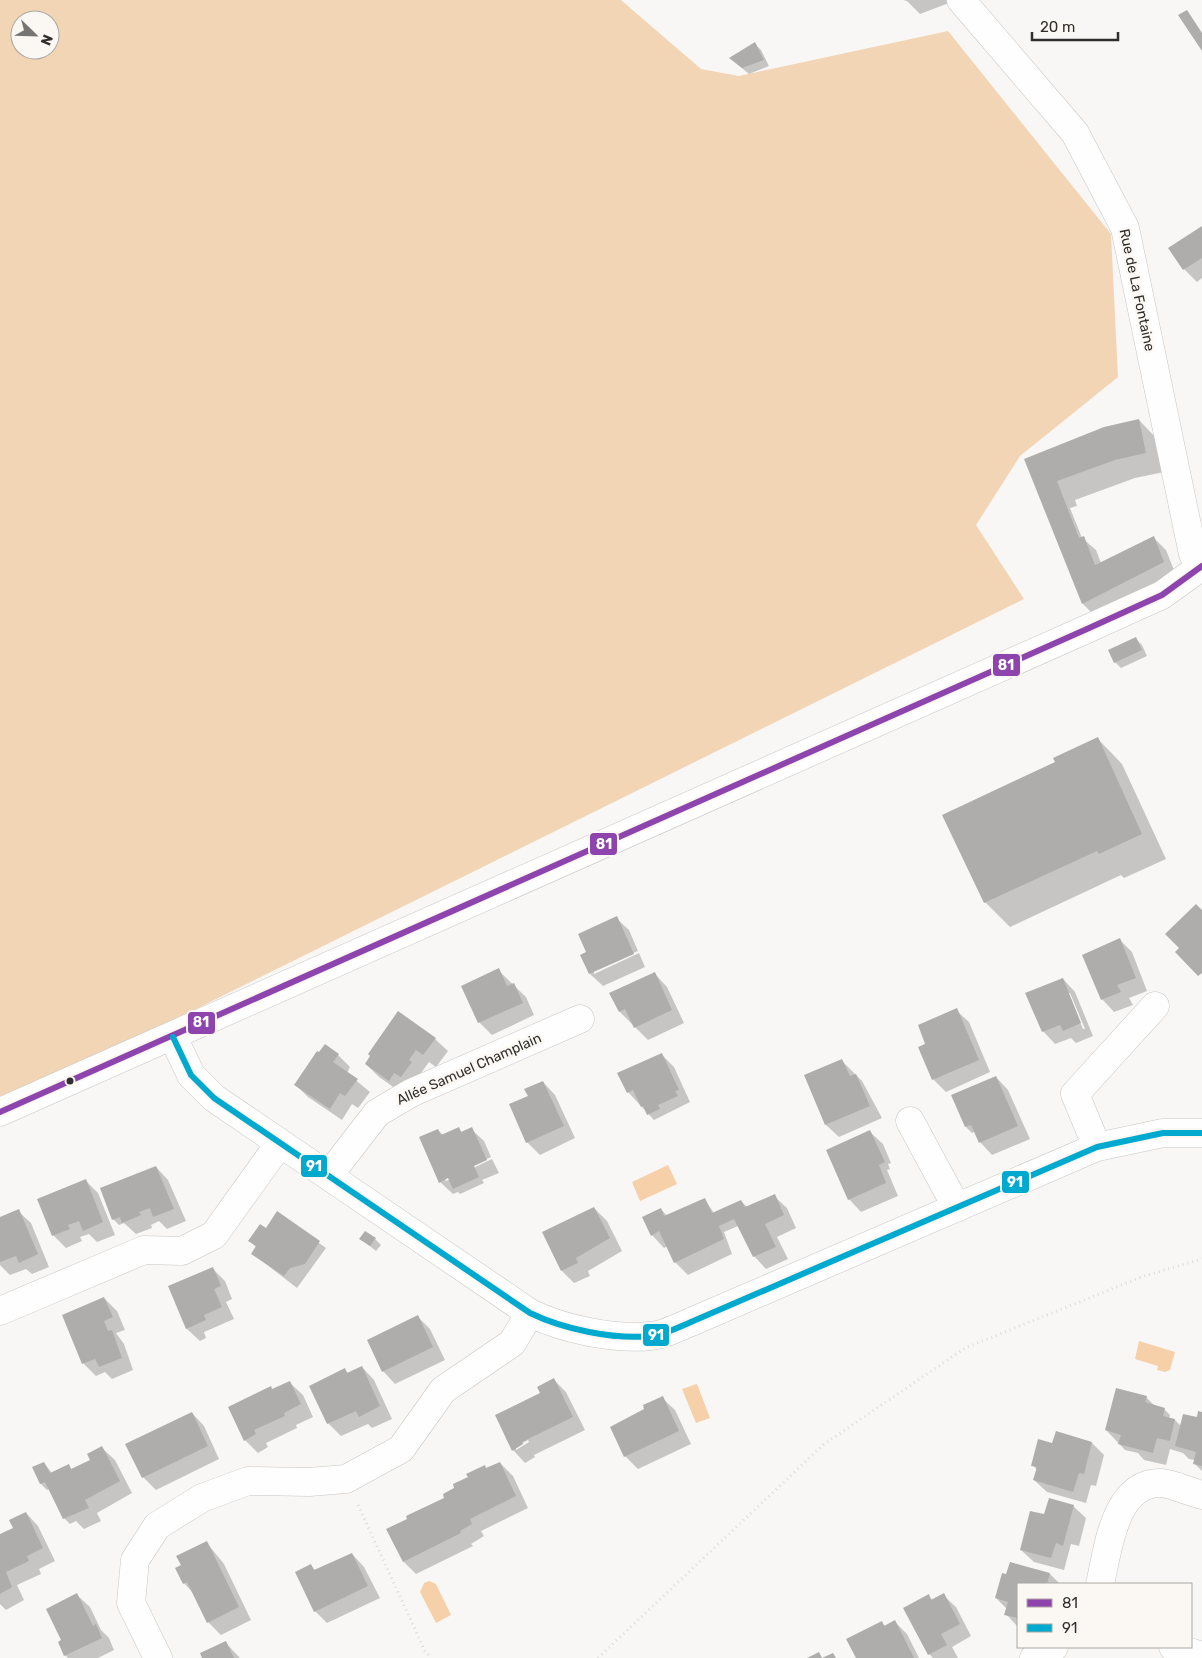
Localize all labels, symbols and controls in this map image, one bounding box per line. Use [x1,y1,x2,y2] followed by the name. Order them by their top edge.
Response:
[10,10,60,60] north arrow
[1032,10,1118,42] scale bar
[1040,18,1075,36] text: 20 m
[37,32,56,48] text: N
[1116,227,1158,353] street label: Rue de La Fontaine
[992,653,1021,677] line badge: 81
[998,657,1014,674] text: 81
[589,832,618,856] line badge: 81
[596,836,612,853] text: 81
[187,1011,216,1035] line badge: 81
[193,1014,209,1031] text: 81
[394,1029,544,1109] street label: Allée Samuel Champlain
[65,1076,75,1086] unlabelled marker
[300,1154,328,1178] line badge: 91
[306,1158,322,1175] text: 91
[1001,1170,1030,1194] line badge: 91
[1007,1174,1023,1191] text: 91
[642,1323,670,1347] line badge: 91
[648,1327,664,1344] text: 91
[1017,1583,1192,1648] legend
[1062,1594,1078,1612] text: 81
[1062,1619,1077,1637] text: 91

